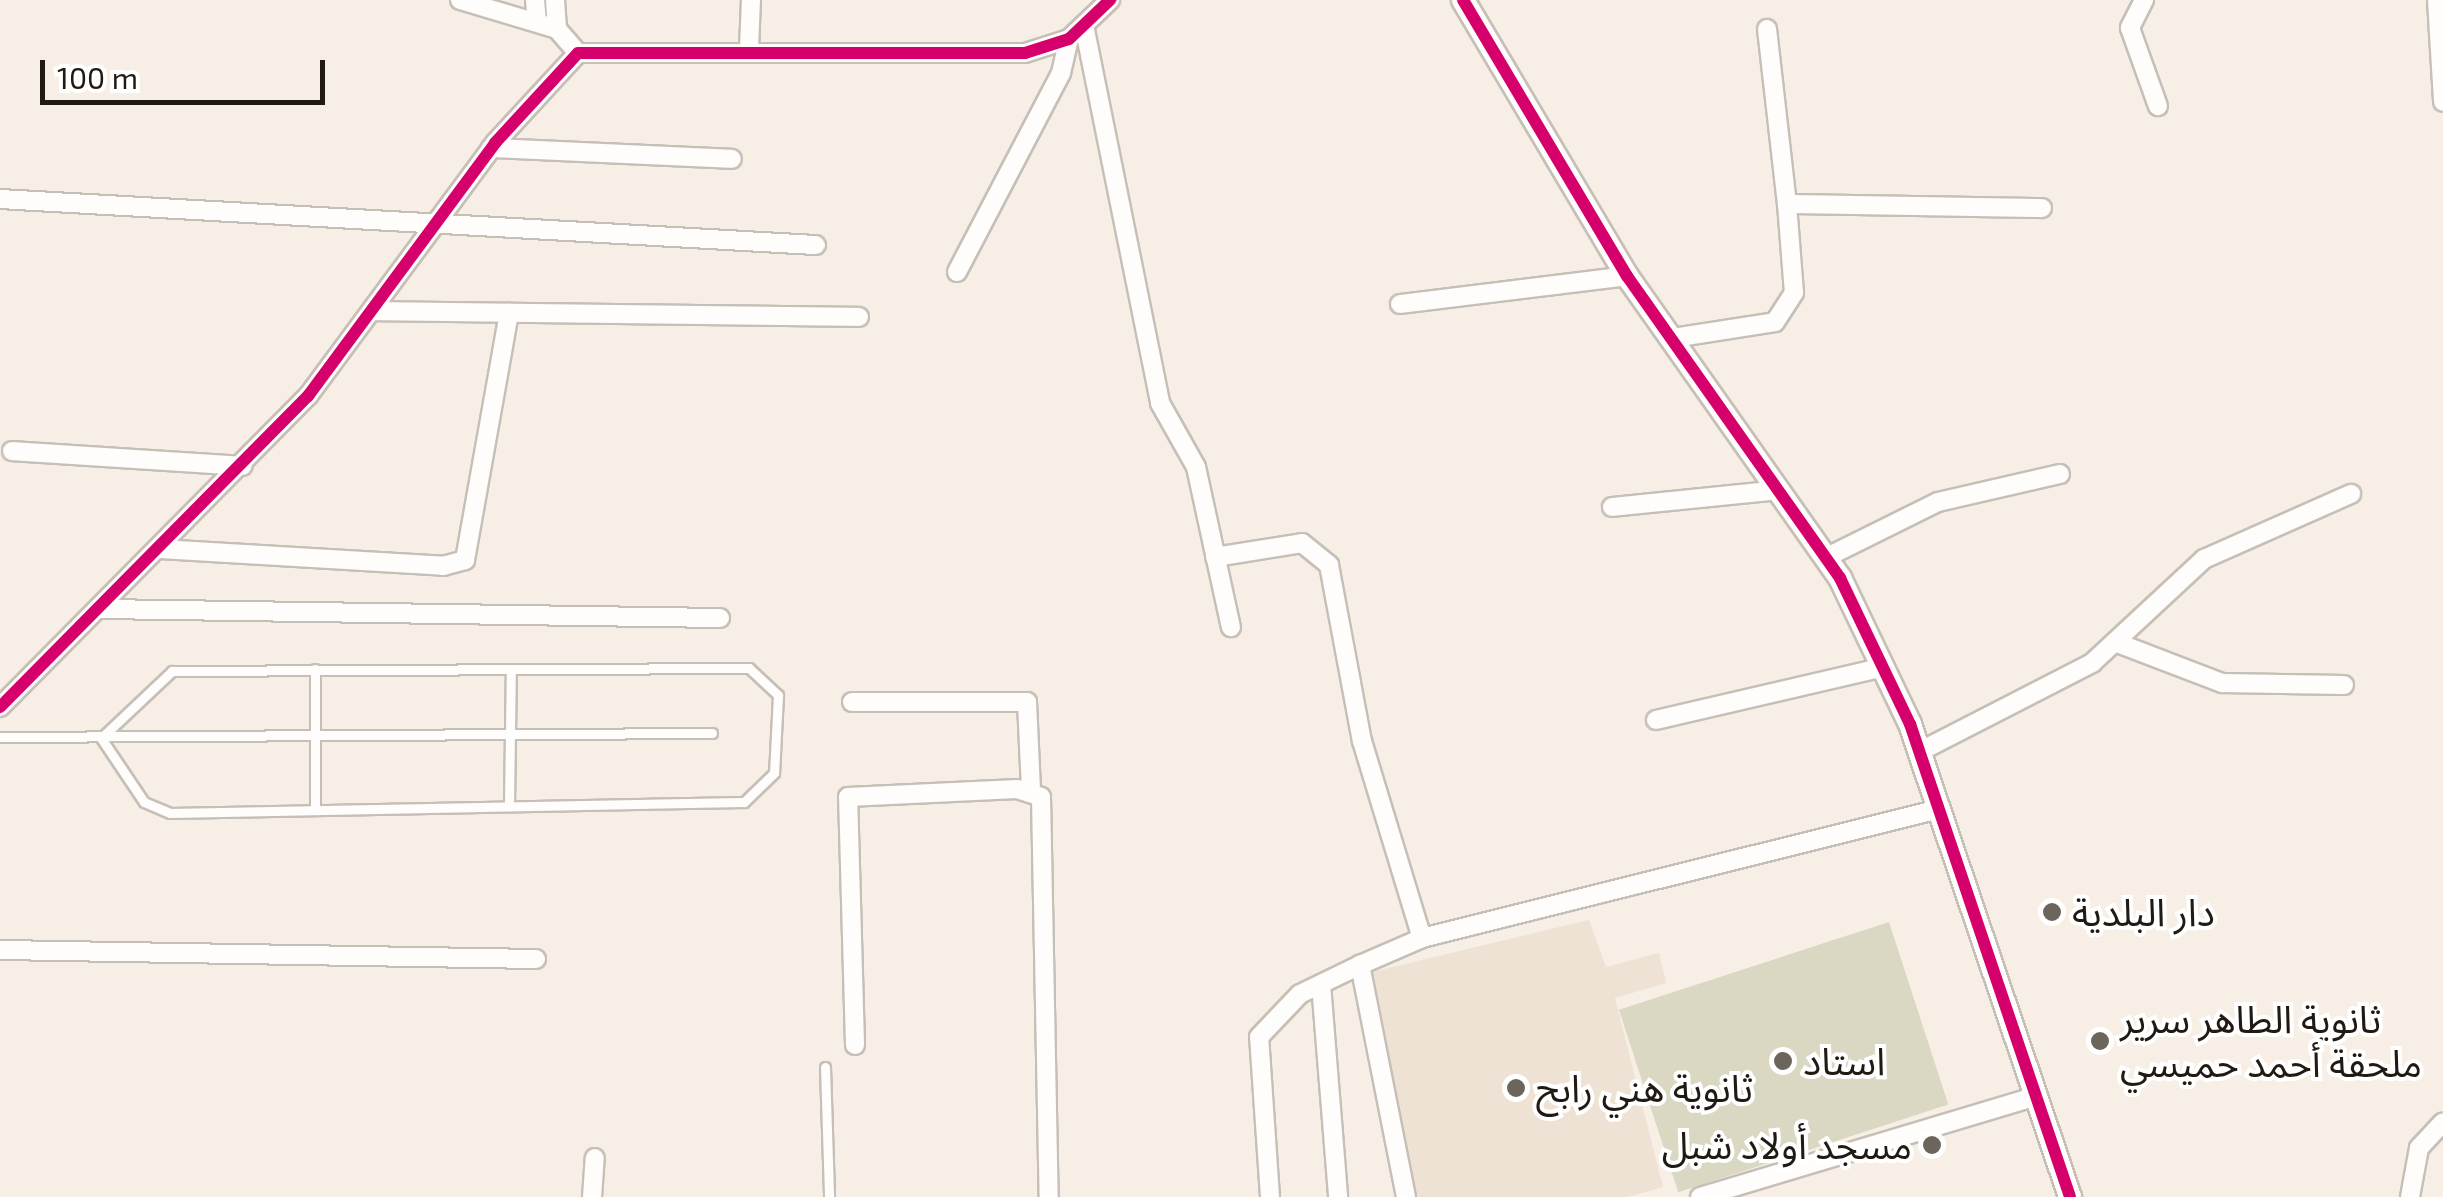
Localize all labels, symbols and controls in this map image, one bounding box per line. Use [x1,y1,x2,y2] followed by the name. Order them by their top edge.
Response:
[45,40,330,102] scale bar
[57,59,138,95] text: 100 m
[2072,889,2215,935] place label: دار البلدية
[2041,901,2063,923] marker: دار البلدية
[2120,996,2422,1086] place label: ثانوية الطاهر سرير ملحقة أحمد حميسي
[2089,1030,2111,1052] marker: ثانوية الطاهر سرير ملحقة أحمد حميسي
[1803,1038,1885,1084] place label: استاد
[1772,1050,1794,1072] marker: استاد
[1536,1065,1753,1111] place label: ثانوية هني رابح
[1505,1077,1527,1099] marker: ثانوية هني رابح
[1662,1122,1912,1168] place label: مسجد أولاد شبل
[1921,1134,1943,1156] marker: مسجد أولاد شبل

